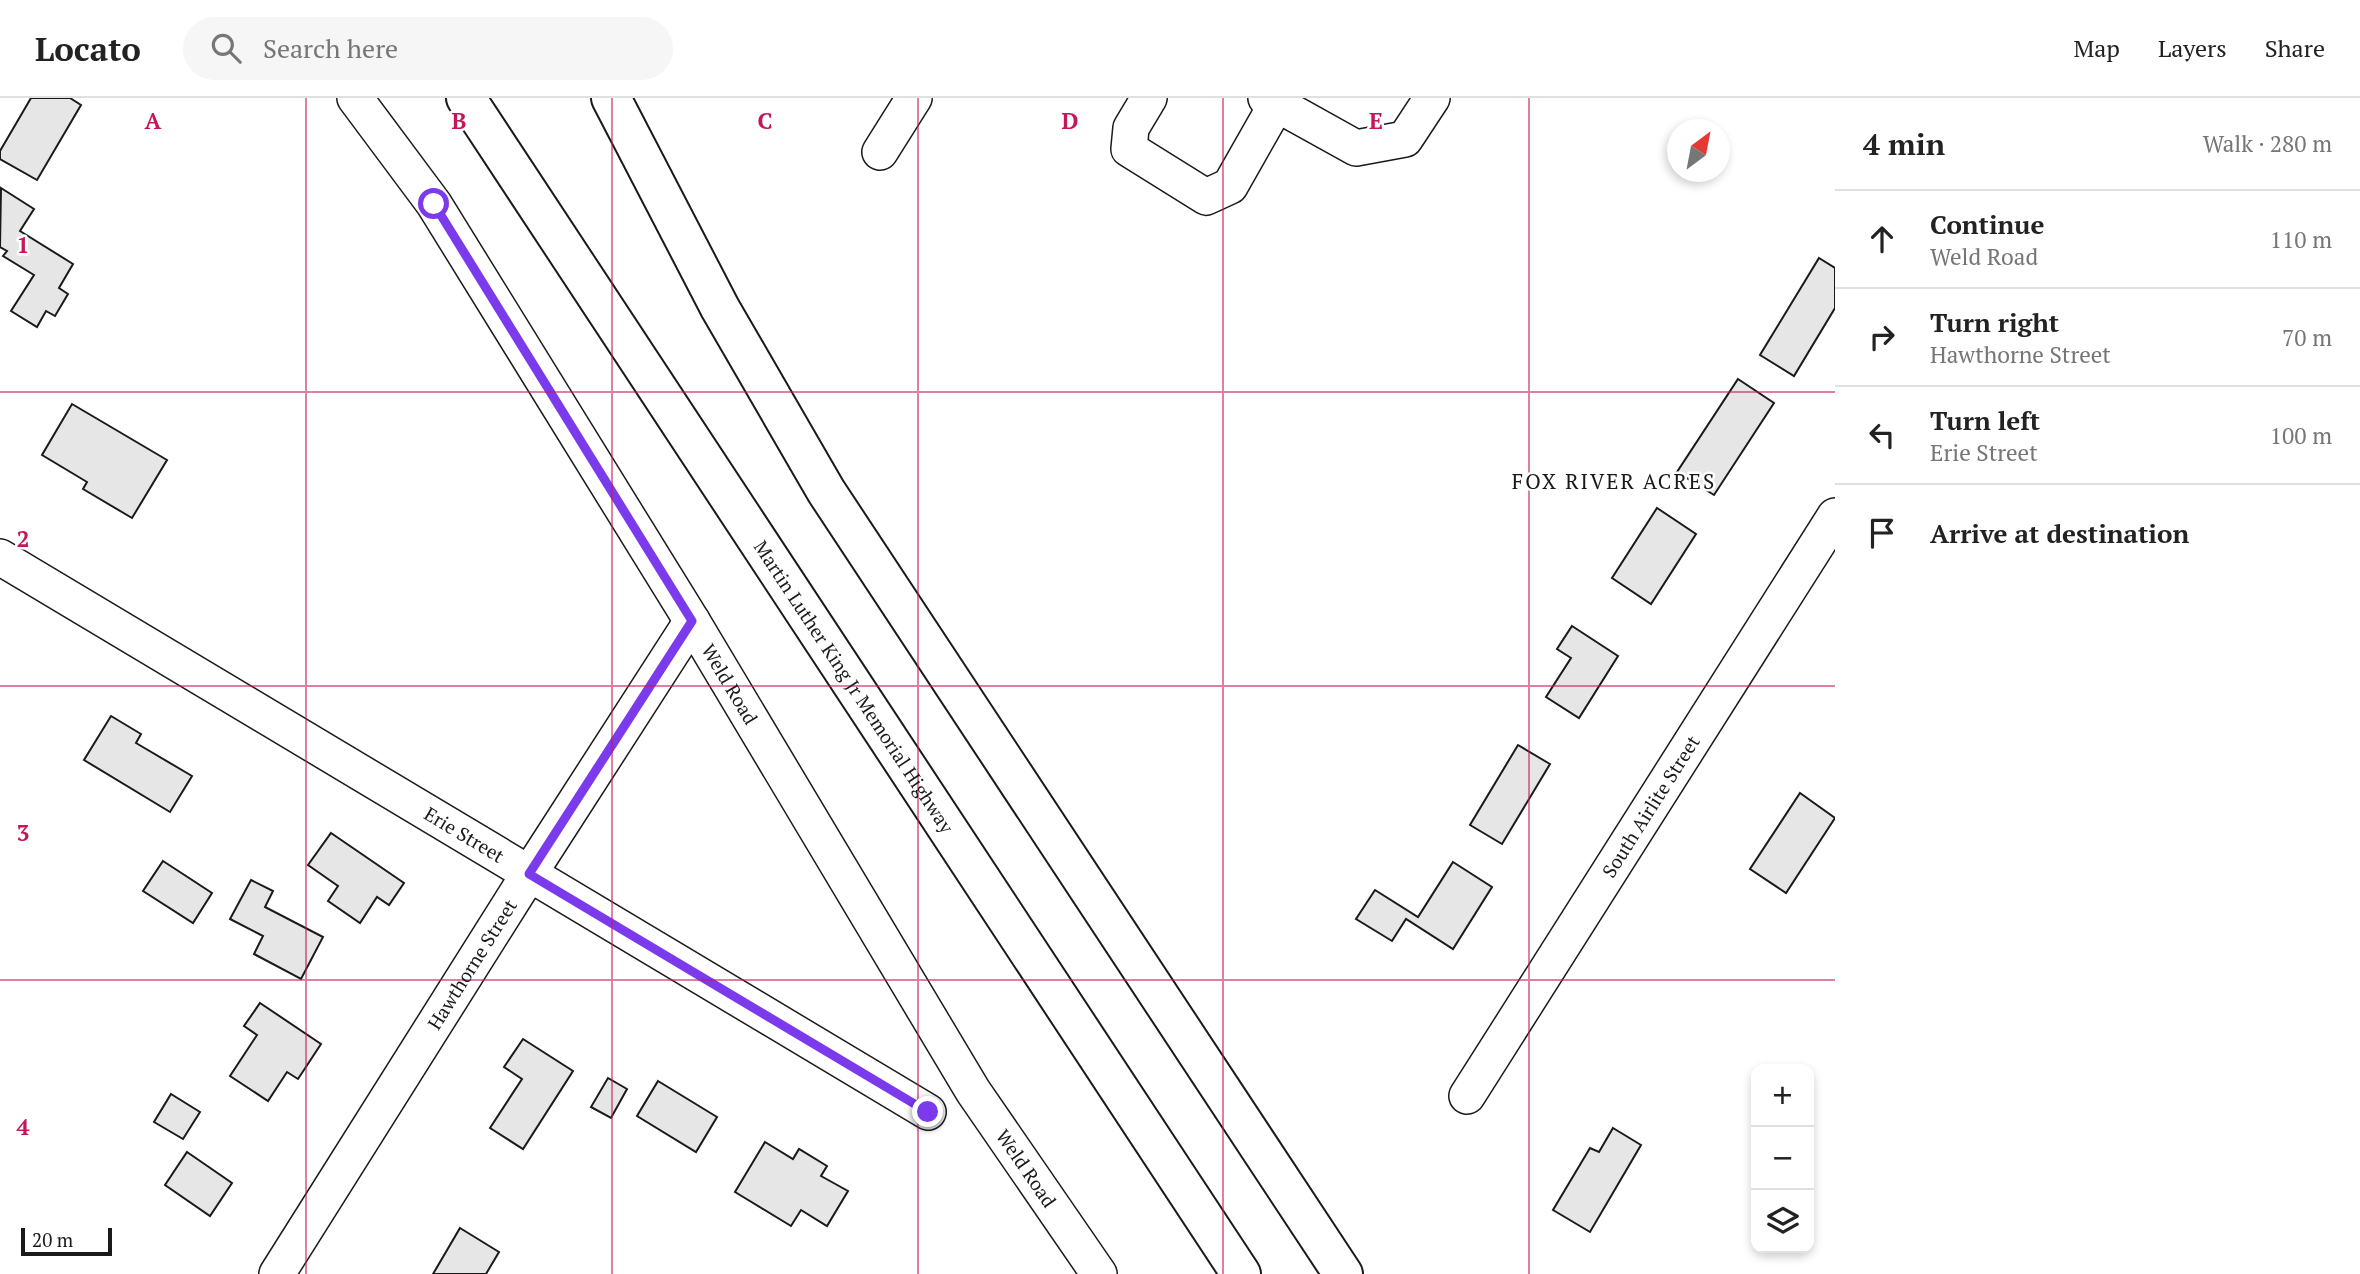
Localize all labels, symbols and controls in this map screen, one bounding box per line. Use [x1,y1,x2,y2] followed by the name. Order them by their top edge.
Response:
[183,17,673,80] search box
[35,27,141,70] text: Locato
[207,29,245,67] icon: search
[263,31,398,65] text: Search here
[2073,32,2120,64] text: Map
[2158,32,2227,64] text: Layers
[2265,32,2325,64] text: Share
[145,105,162,136] text: A
[452,105,467,136] text: B
[758,105,773,136] text: C
[1062,105,1079,136] text: D
[1369,105,1383,136] text: E
[1667,119,1730,182] north arrow
[1863,124,1945,164] text: 4 min
[2203,128,2332,159] text: Walk · 280 m
[418,188,449,219] route start
[1930,207,2044,241] text: Continue
[1863,220,1901,258] icon: ahead
[2270,224,2332,255] text: 110 m
[17,229,30,260] text: 1
[1930,241,2038,272] text: Weld Road
[1930,305,2059,339] text: Turn right
[1863,318,1901,356] icon: right
[2282,322,2332,353] text: 70 m
[1930,339,2111,370] text: Hawthorne Street
[1930,403,2040,437] text: Turn left
[1863,416,1901,454] icon: left
[2270,420,2332,451] text: 100 m
[1930,437,2038,468] text: Erie Street
[1512,467,1716,495] district label: FOX RIVER ACRES
[1863,514,1901,552] icon: arrive
[1930,516,2189,550] text: Arrive at destination
[17,523,30,554] text: 2
[749,535,960,838] street label: Martin Luther King Jr Memorial Highway
[696,639,764,729] street label: Weld Road
[1596,730,1705,882] street label: South Airlite Street
[420,801,509,868] street label: Erie Street
[17,817,30,848] text: 3
[421,894,522,1034] street label: Hawthorne Street
[1751,1064,1814,1253] map controls
[1751,1064,1814,1127] button: +
[912,1096,943,1127] route end
[17,1111,30,1142] text: 4
[991,1124,1063,1212] street label: Weld Road
[1751,1127,1814,1190] button: −
[1751,1190,1814,1253] button: layers
[21,1225,112,1257] scale bar
[32,1227,73,1252] text: 20 m

